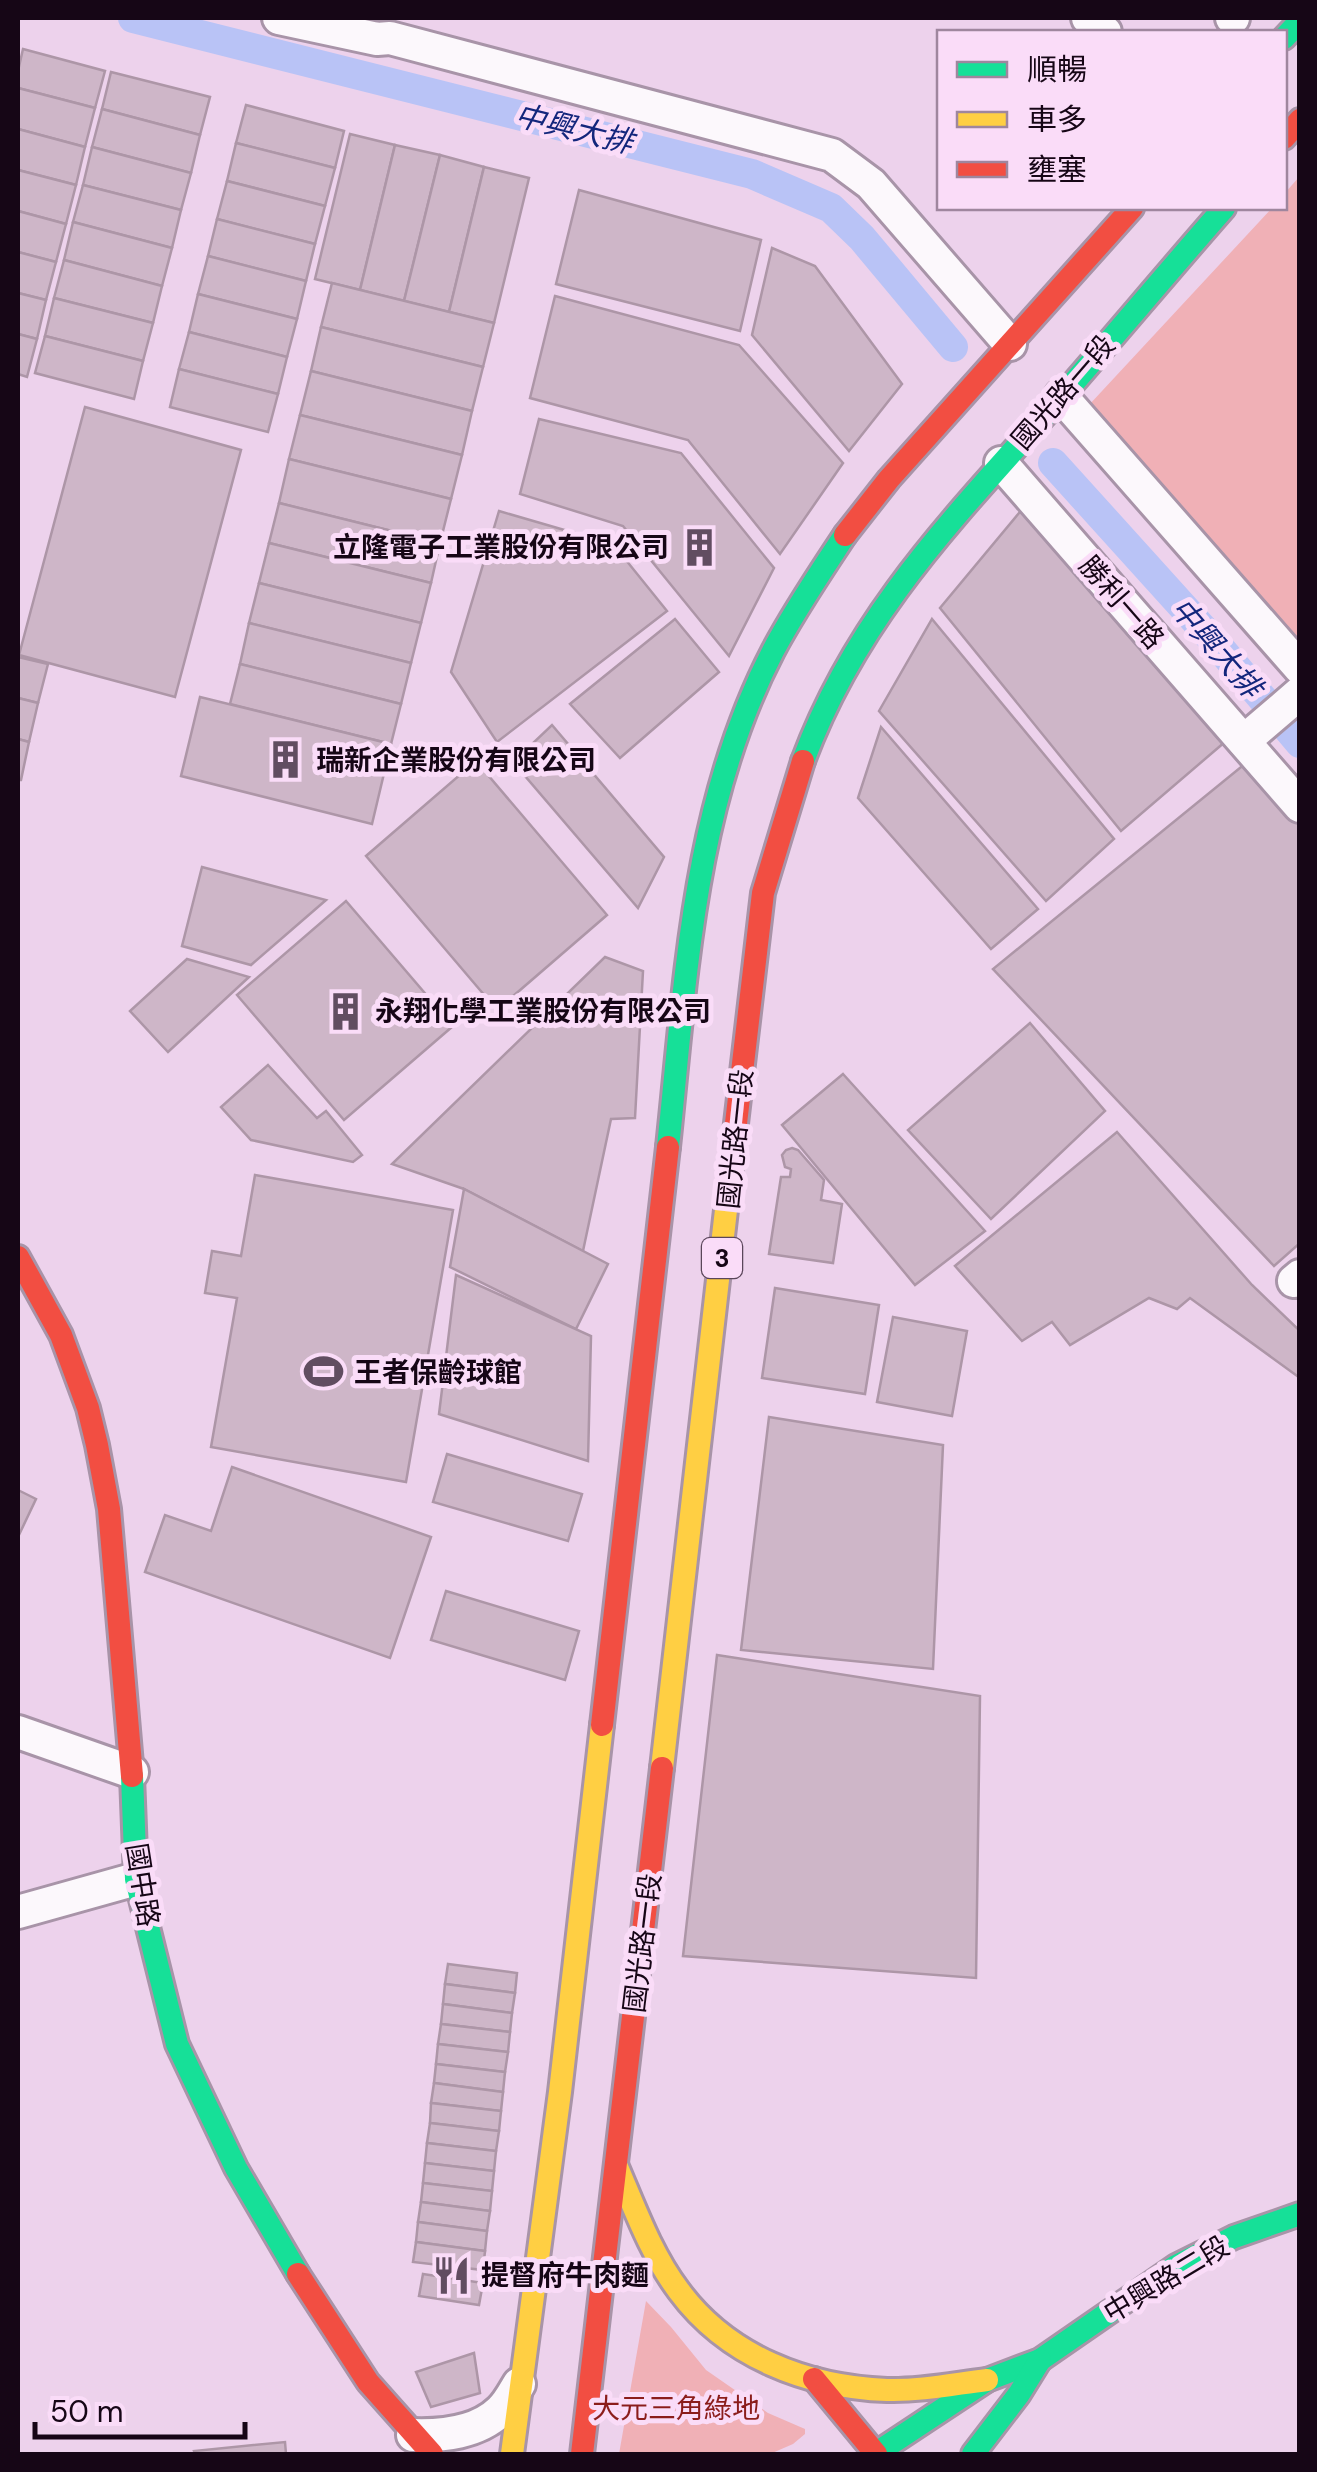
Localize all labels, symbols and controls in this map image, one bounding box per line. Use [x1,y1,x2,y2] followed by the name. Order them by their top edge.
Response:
[937,30,1287,210] legend
[1027,50,1087,89] text: 順暢
[511,95,641,163] water label: 中興大排
[1027,100,1087,139] text: 車多
[1027,150,1087,189] text: 壅塞
[1003,327,1123,457] street label: 國光路一段
[678,526,720,568] building icon: 立隆電子工業股份有限公司
[333,529,669,566] place label: 立隆電子工業股份有限公司
[1071,548,1172,657] street label: 勝利一路
[1162,590,1273,709] water label: 中興大排
[265,739,307,781] building icon: 瑞新企業股份有限公司
[316,742,596,779] place label: 瑞新企業股份有限公司
[324,990,366,1032] building icon: 永翔化學工業股份有限公司
[375,993,711,1030] place label: 永翔化學工業股份有限公司
[710,1067,761,1211] street label: 國光路一段
[702,1238,742,1278] road number: 3
[303,1351,345,1393] sports icon: 王者保齡球館
[354,1354,522,1391] place label: 王者保齡球館
[118,1841,167,1929] street label: 國中路
[616,1871,669,2015] street label: 國光路一段
[1097,2228,1236,2331] street label: 中興路二段
[430,2254,472,2296] restaurant icon: 提督府牛肉麵
[481,2257,649,2294] place label: 提督府牛肉麵
[35,2377,245,2439] scale bar
[592,2390,760,2427] park label: 大元三角綠地
[50,2392,124,2431] text: 50 m

